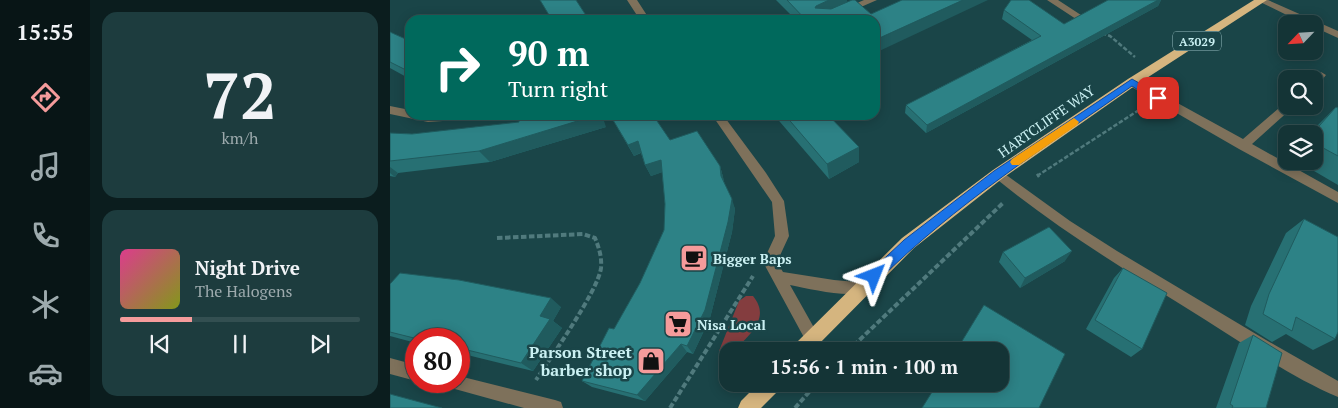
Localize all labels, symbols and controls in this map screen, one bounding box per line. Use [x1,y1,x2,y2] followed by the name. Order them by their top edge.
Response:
[1278,15,1322,60] north arrow
[1278,15,1323,170] map controls
[16,17,74,46] text: 15:55
[508,30,589,76] text: 90 m
[1173,31,1221,50] road number: A3029
[425,35,490,100] icon: right
[203,51,277,138] text: 72
[1278,70,1323,115] button: search
[508,74,608,103] text: Turn right
[1137,77,1179,119] pin
[28,80,63,115] icon: directions
[994,80,1099,161] street label: HARTCLIFFE WAY
[1144,84,1172,112] icon: arrive
[1278,125,1323,170] button: layers
[222,127,258,149] text: km/h
[28,149,63,184] icon: music
[28,218,63,253] icon: phone
[679,243,709,273] cafe icon: Bigger Baps
[713,249,792,268] place label: Bigger Baps
[847,249,899,301] position arrow
[195,255,300,280] text: Night Drive
[195,280,293,302] text: The Halogens
[28,287,63,322] icon: climate
[663,309,693,339] supermarket icon: Nisa Local
[697,315,766,334] place label: Nisa Local
[405,328,470,393] speed limit sign: 80
[146,330,174,358] icon: previous
[226,330,254,358] icon: pause
[306,330,334,358] icon: next
[529,341,633,381] place label: Parson Street barber shop
[636,346,666,376] shop icon: Parson Street barber shop
[770,354,958,379] text: 15:56 · 1 min · 100 m
[28,356,63,391] icon: car

